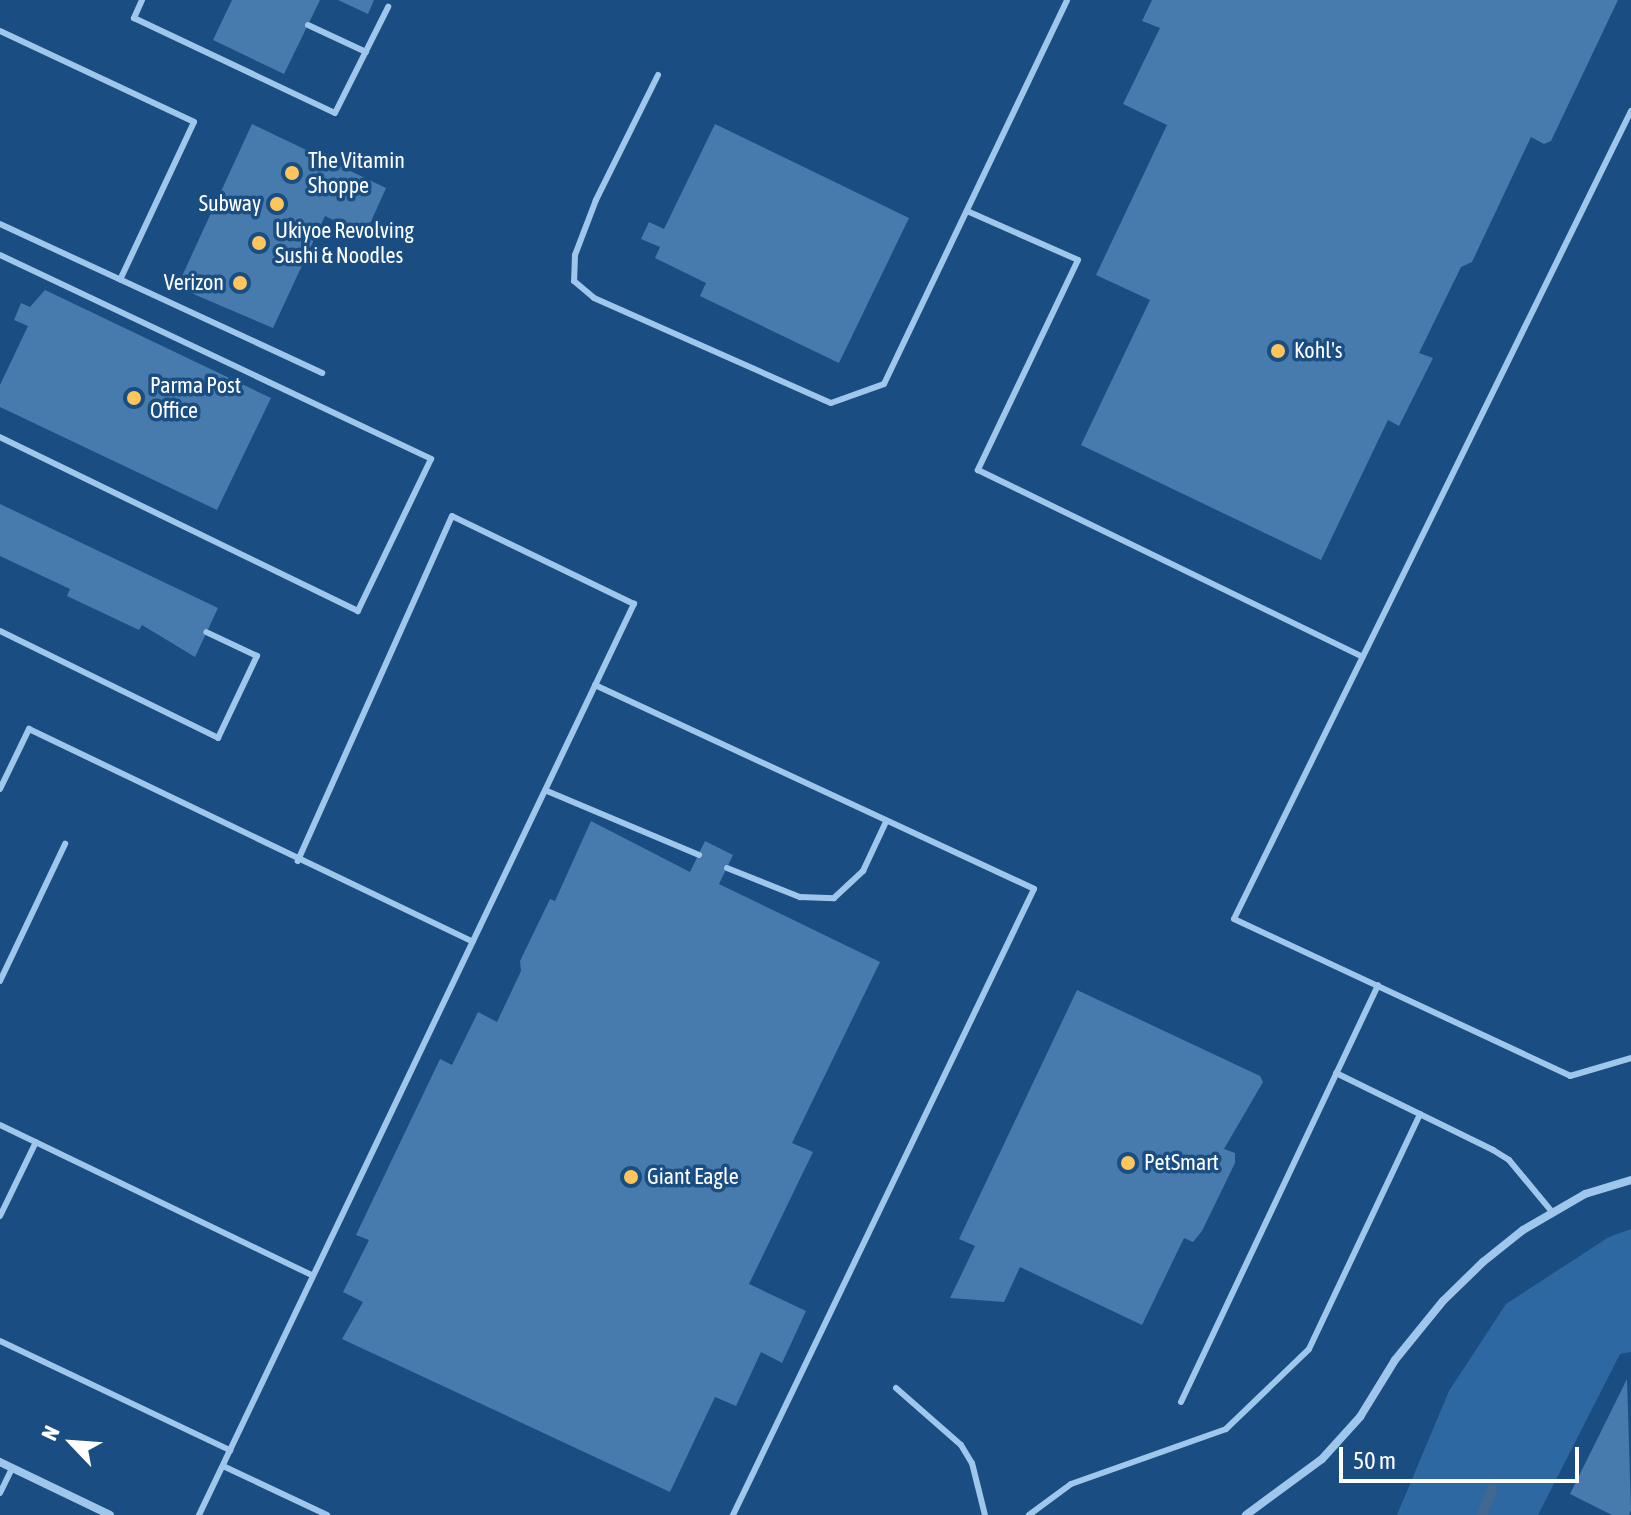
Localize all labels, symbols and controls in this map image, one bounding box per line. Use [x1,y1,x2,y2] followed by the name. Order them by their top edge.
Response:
[308,147,405,198] place label: The Vitamin Shoppe
[283,164,301,182] marker: The Vitamin Shoppe
[199,191,261,217] place label: Subway
[268,195,286,213] marker: Subway
[275,217,414,268] place label: Ukiyoe Revolving Sushi & Noodles
[250,234,268,252] marker: Ukiyoe Revolving Sushi & Noodles
[164,270,224,296] place label: Verizon
[231,274,249,292] marker: Verizon
[1294,338,1343,364] place label: Kohl's
[1269,342,1287,360] marker: Kohl's
[150,372,241,424] place label: Parma Post Office
[125,389,143,407] marker: Parma Post Office
[1144,1150,1219,1176] place label: PetSmart
[1119,1154,1137,1172] marker: PetSmart
[647,1164,739,1190] place label: Giant Eagle
[622,1168,640,1186] marker: Giant Eagle
[32,1403,112,1483] north arrow
[36,1421,65,1444] text: N
[1343,1431,1583,1481] scale bar
[1353,1447,1396,1474] text: 50 m

